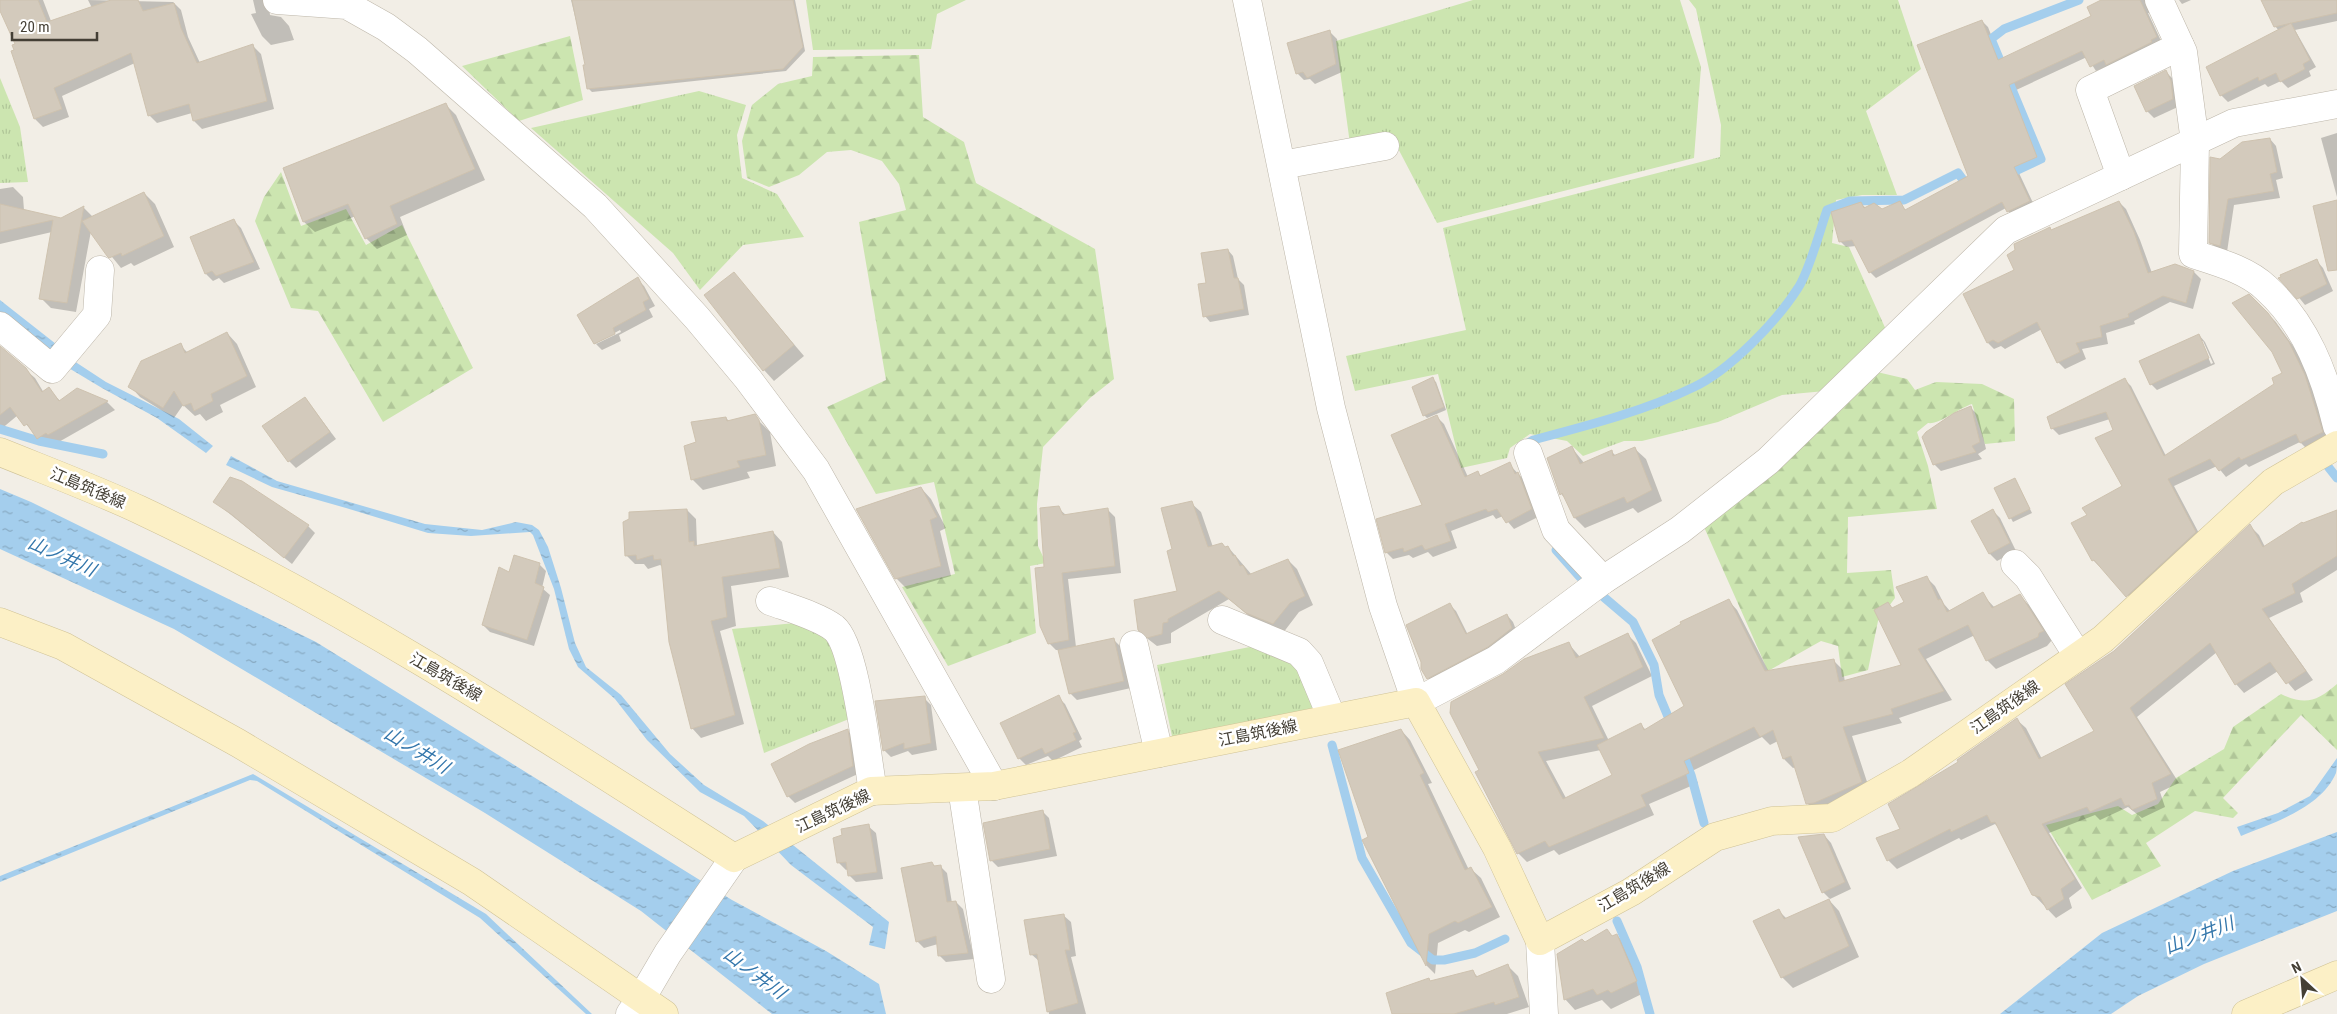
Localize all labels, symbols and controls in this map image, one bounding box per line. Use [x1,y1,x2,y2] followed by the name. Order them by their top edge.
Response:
[12,10,98,42] scale bar
[20,18,50,36] text: 20 m
[47,464,129,512] street label: 江島筑後線
[25,532,101,581] water label: 山ノ井川
[407,649,485,705] street label: 江島筑後線
[1967,676,2043,738] street label: 江島筑後線
[1217,716,1299,750] street label: 江島筑後線
[381,722,455,779] water label: 山ノ井川
[793,785,873,837] street label: 江島筑後線
[1595,858,1673,916] street label: 江島筑後線
[2162,912,2238,958] water label: 山ノ井川
[720,943,792,1004] water label: 山ノ井川
[2277,954,2327,1004] north arrow
[2289,958,2304,976] text: N

